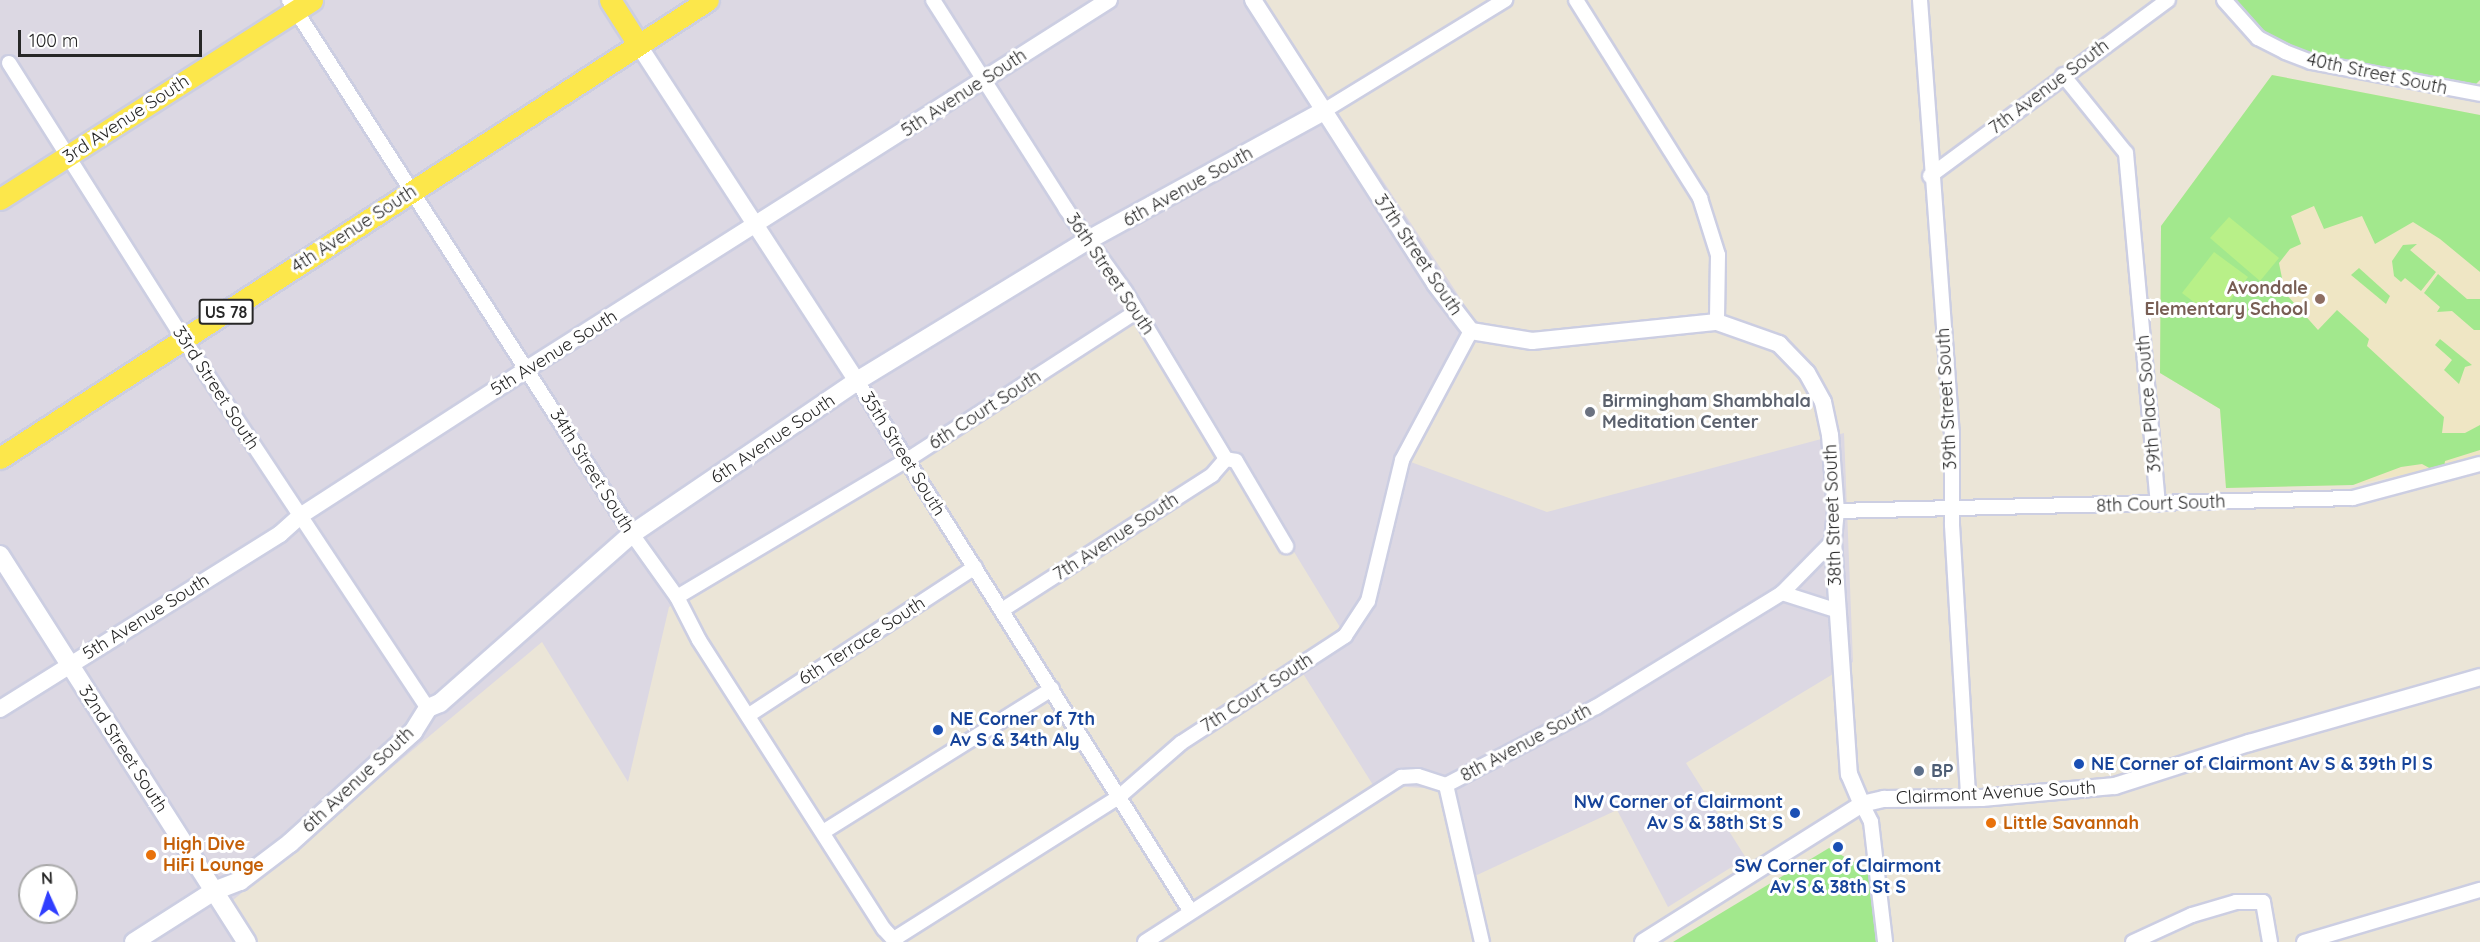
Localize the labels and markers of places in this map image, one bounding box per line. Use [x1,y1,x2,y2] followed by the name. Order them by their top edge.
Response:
[2144,278,2308,320] place label: Avondale Elementary School
[2313,292,2327,306] marker: Avondale Elementary School
[1602,391,1811,434] place label: Birmingham Shambhala Meditation Center
[1583,405,1597,419] marker: Birmingham Shambhala Meditation Center
[950,709,1095,752] place label: NE Corner of 7th Av S & 34th Aly
[931,723,945,737] marker: NE Corner of 7th Av S & 34th Aly
[2091,753,2433,775] place label: NE Corner of Clairmont Av S & 39th Pl S
[2072,757,2086,771] marker: NE Corner of Clairmont Av S & 39th Pl S
[1931,760,1954,782] place label: BP
[1912,764,1926,778] marker: BP
[1574,792,1783,834] place label: NW Corner of Clairmont Av S & 38th St S
[1788,806,1802,820] marker: NW Corner of Clairmont Av S & 38th St S
[2003,812,2139,834] place label: Little Savannah
[1984,816,1998,830] marker: Little Savannah
[163,834,264,876] place label: High Dive HiFi Lounge
[1831,840,1845,854] marker: SW Corner of Clairmont Av S & 38th St S
[144,848,158,862] marker: High Dive HiFi Lounge
[1735,856,1941,898] place label: SW Corner of Clairmont Av S & 38th St S

